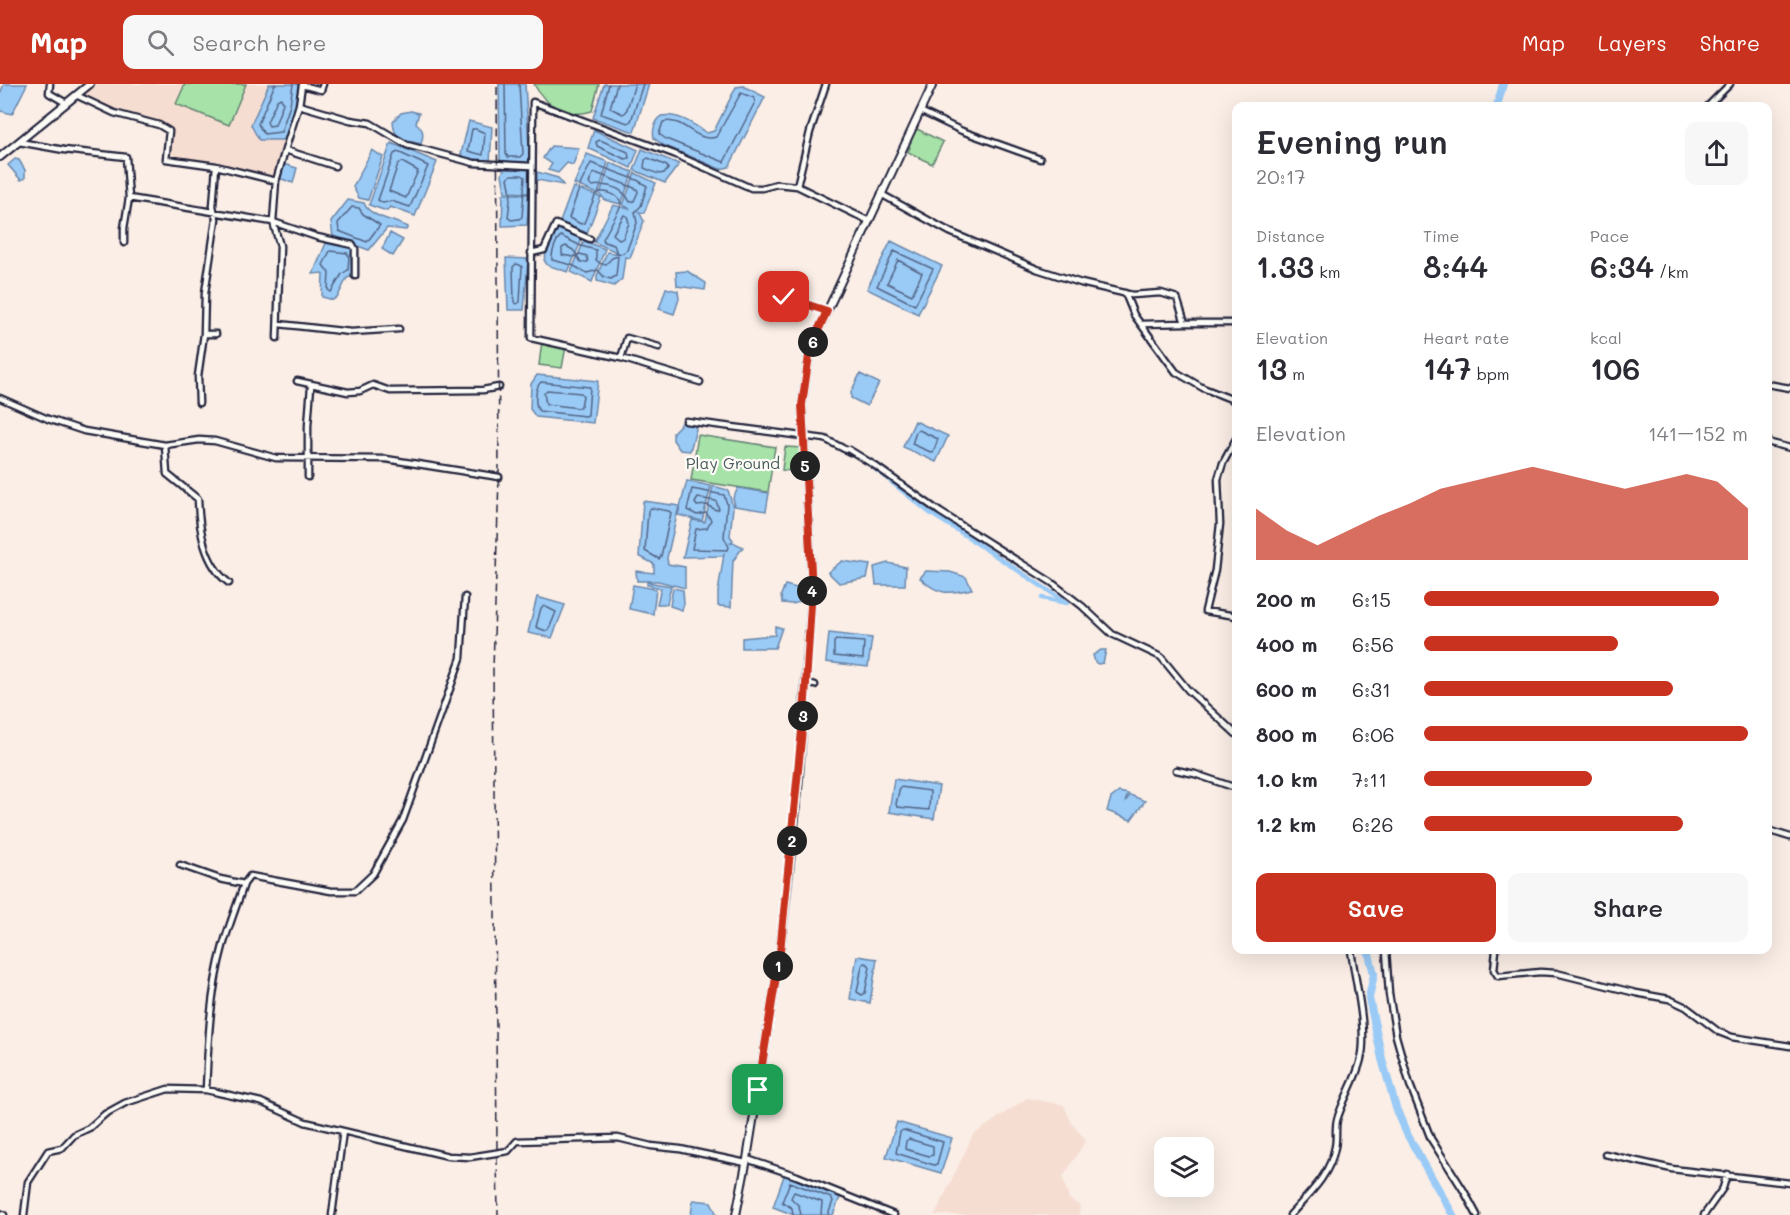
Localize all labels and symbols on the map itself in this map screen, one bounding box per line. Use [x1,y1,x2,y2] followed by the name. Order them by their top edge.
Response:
[758,271,809,322] pin
[798,327,828,357] pin: 6
[790,451,820,481] pin: 5
[686,452,780,473] park label: Play Ground
[797,576,827,606] pin: 4
[788,701,818,731] pin: 3
[777,826,807,856] pin: 2
[763,951,793,981] pin: 1
[732,1064,783,1115] pin

